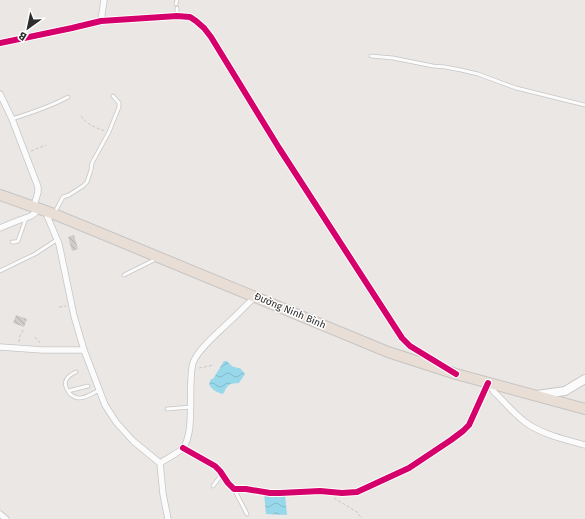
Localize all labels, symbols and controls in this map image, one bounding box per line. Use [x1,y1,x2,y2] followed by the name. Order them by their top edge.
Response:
[8,8,48,48] north arrow
[16,29,29,43] text: B
[252,290,328,332] street label: Đường Ninh Bình

